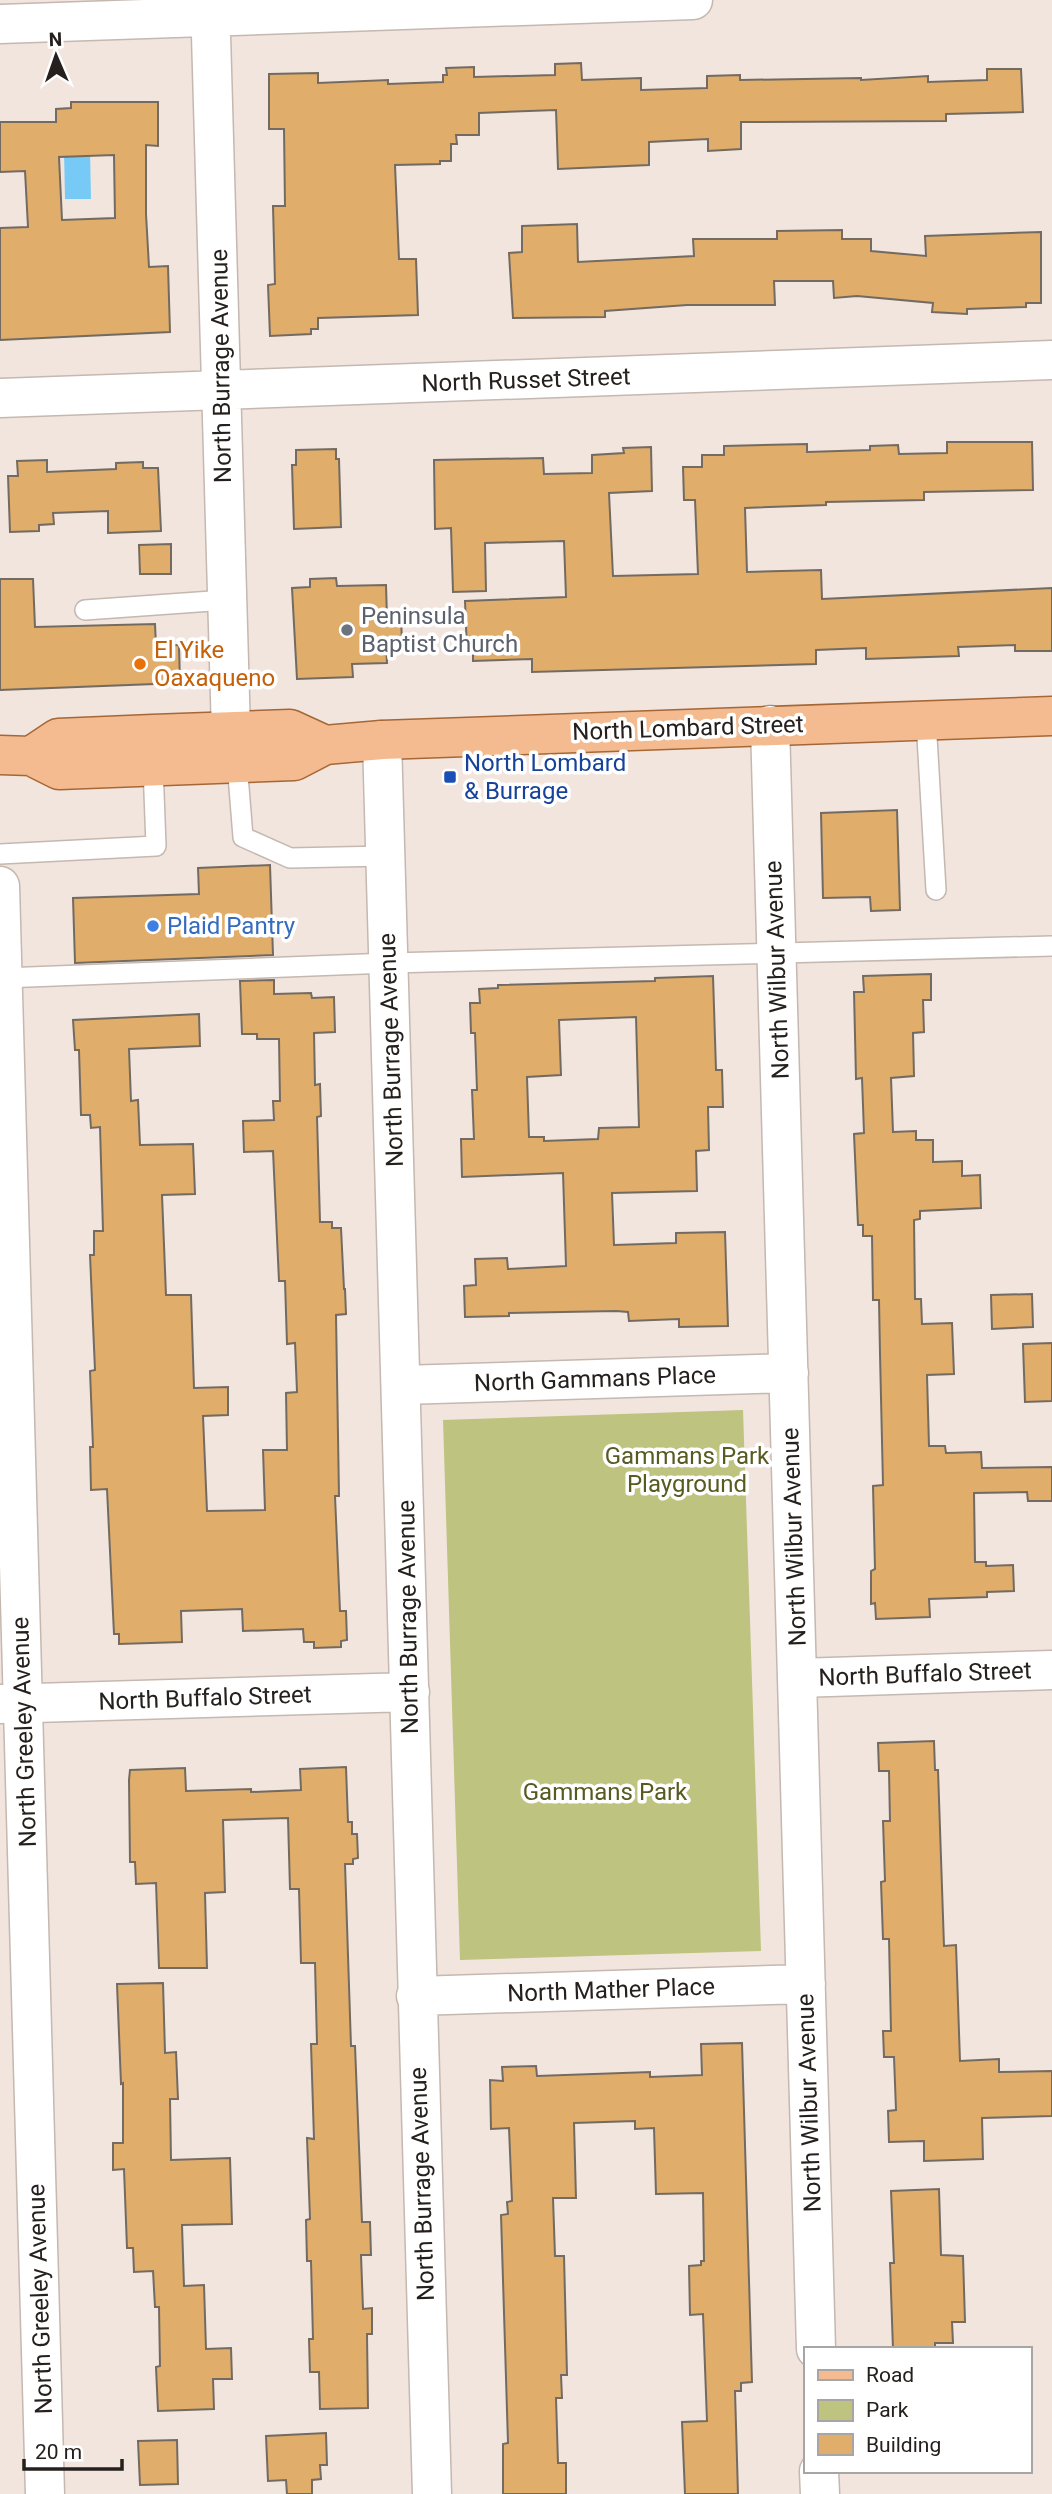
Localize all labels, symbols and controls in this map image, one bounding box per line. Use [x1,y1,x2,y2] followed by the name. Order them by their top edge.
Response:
[21,21,91,91] north arrow
[48,28,63,51] text: N
[205,249,237,483] street label: North Burrage Avenue
[421,362,631,398] street label: North Russet Street
[361,602,518,658] place label: Peninsula Baptist Church
[339,622,355,638] marker: Peninsula Baptist Church
[154,636,275,692] place label: El Yike Oaxaqueno
[132,656,148,672] marker: El Yike Oaxaqueno
[572,710,804,746] street label: North Lombard Street
[464,749,626,805] place label: North Lombard & Burrage
[442,769,458,785] marker: North Lombard & Burrage
[759,860,795,1080] street label: North Wilbur Avenue
[167,912,296,940] place label: Plaid Pantry
[145,918,161,934] marker: Plaid Pantry
[373,932,409,1168] street label: North Burrage Avenue
[474,1361,716,1397] street label: North Gammans Place
[776,1427,812,1647] street label: North Wilbur Avenue
[605,1442,770,1498] park label: Gammans Park Playground
[392,1500,424,1734] street label: North Burrage Avenue
[6,1616,42,1848] street label: North Greeley Avenue
[818,1656,1032,1692] street label: North Buffalo Street
[98,1680,312,1716] street label: North Buffalo Street
[523,1778,688,1806] park label: Gammans Park
[507,1972,715,2008] street label: North Mather Place
[791,1993,827,2213] street label: North Wilbur Avenue
[404,2066,440,2302] street label: North Burrage Avenue
[22,2183,58,2415] street label: North Greeley Avenue
[804,2347,1031,2473] legend
[866,2363,914,2387] text: Road
[866,2398,909,2422] text: Park
[24,2428,122,2472] scale bar
[866,2433,941,2457] text: Building
[35,2440,82,2464] text: 20 m

